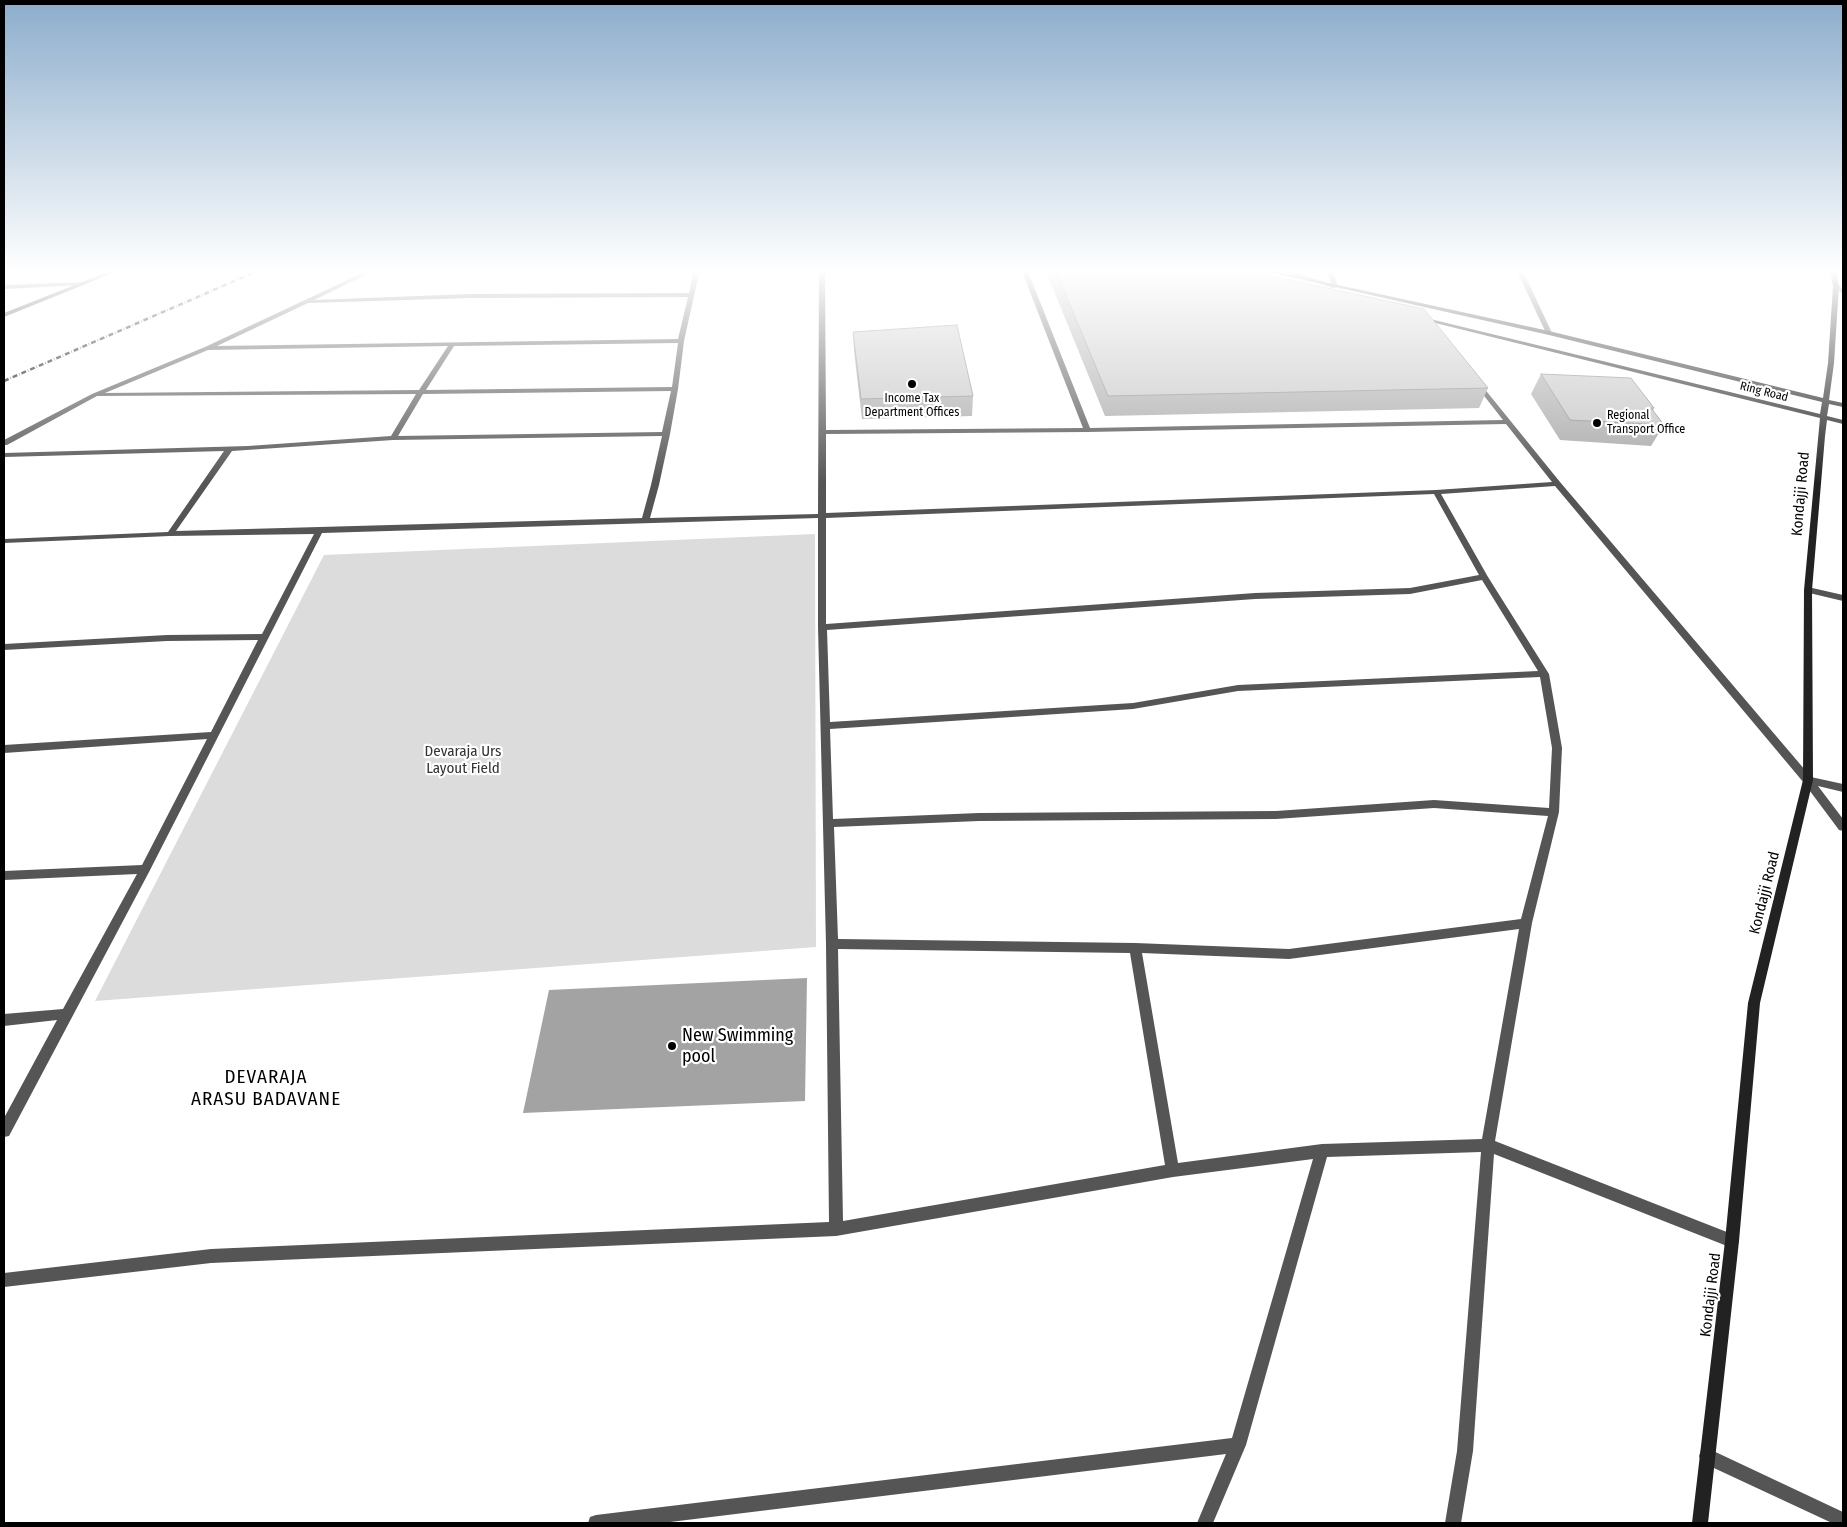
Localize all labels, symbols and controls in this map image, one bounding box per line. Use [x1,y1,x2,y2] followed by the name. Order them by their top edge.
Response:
[906,378,918,390] marker: Income Tax Department Offices
[1738,379,1790,405] street label: Ring Road
[865,392,959,420] place label: Income Tax Department Offices
[1607,409,1685,437] place label: Regional Transport Office
[1591,417,1603,429] marker: Regional Transport Office
[1788,451,1814,537] street label: Kondajji Road
[425,743,501,778] park label: Devaraja Urs Layout Field
[1746,850,1784,936] street label: Kondajji Road
[682,1025,793,1068] place label: New Swimming pool
[666,1040,678,1052] marker: New Swimming pool
[189,1067,343,1111] district label: DEVARAJA ARASU BADAVANE
[1697,1252,1725,1338] street label: Kondajji Road

